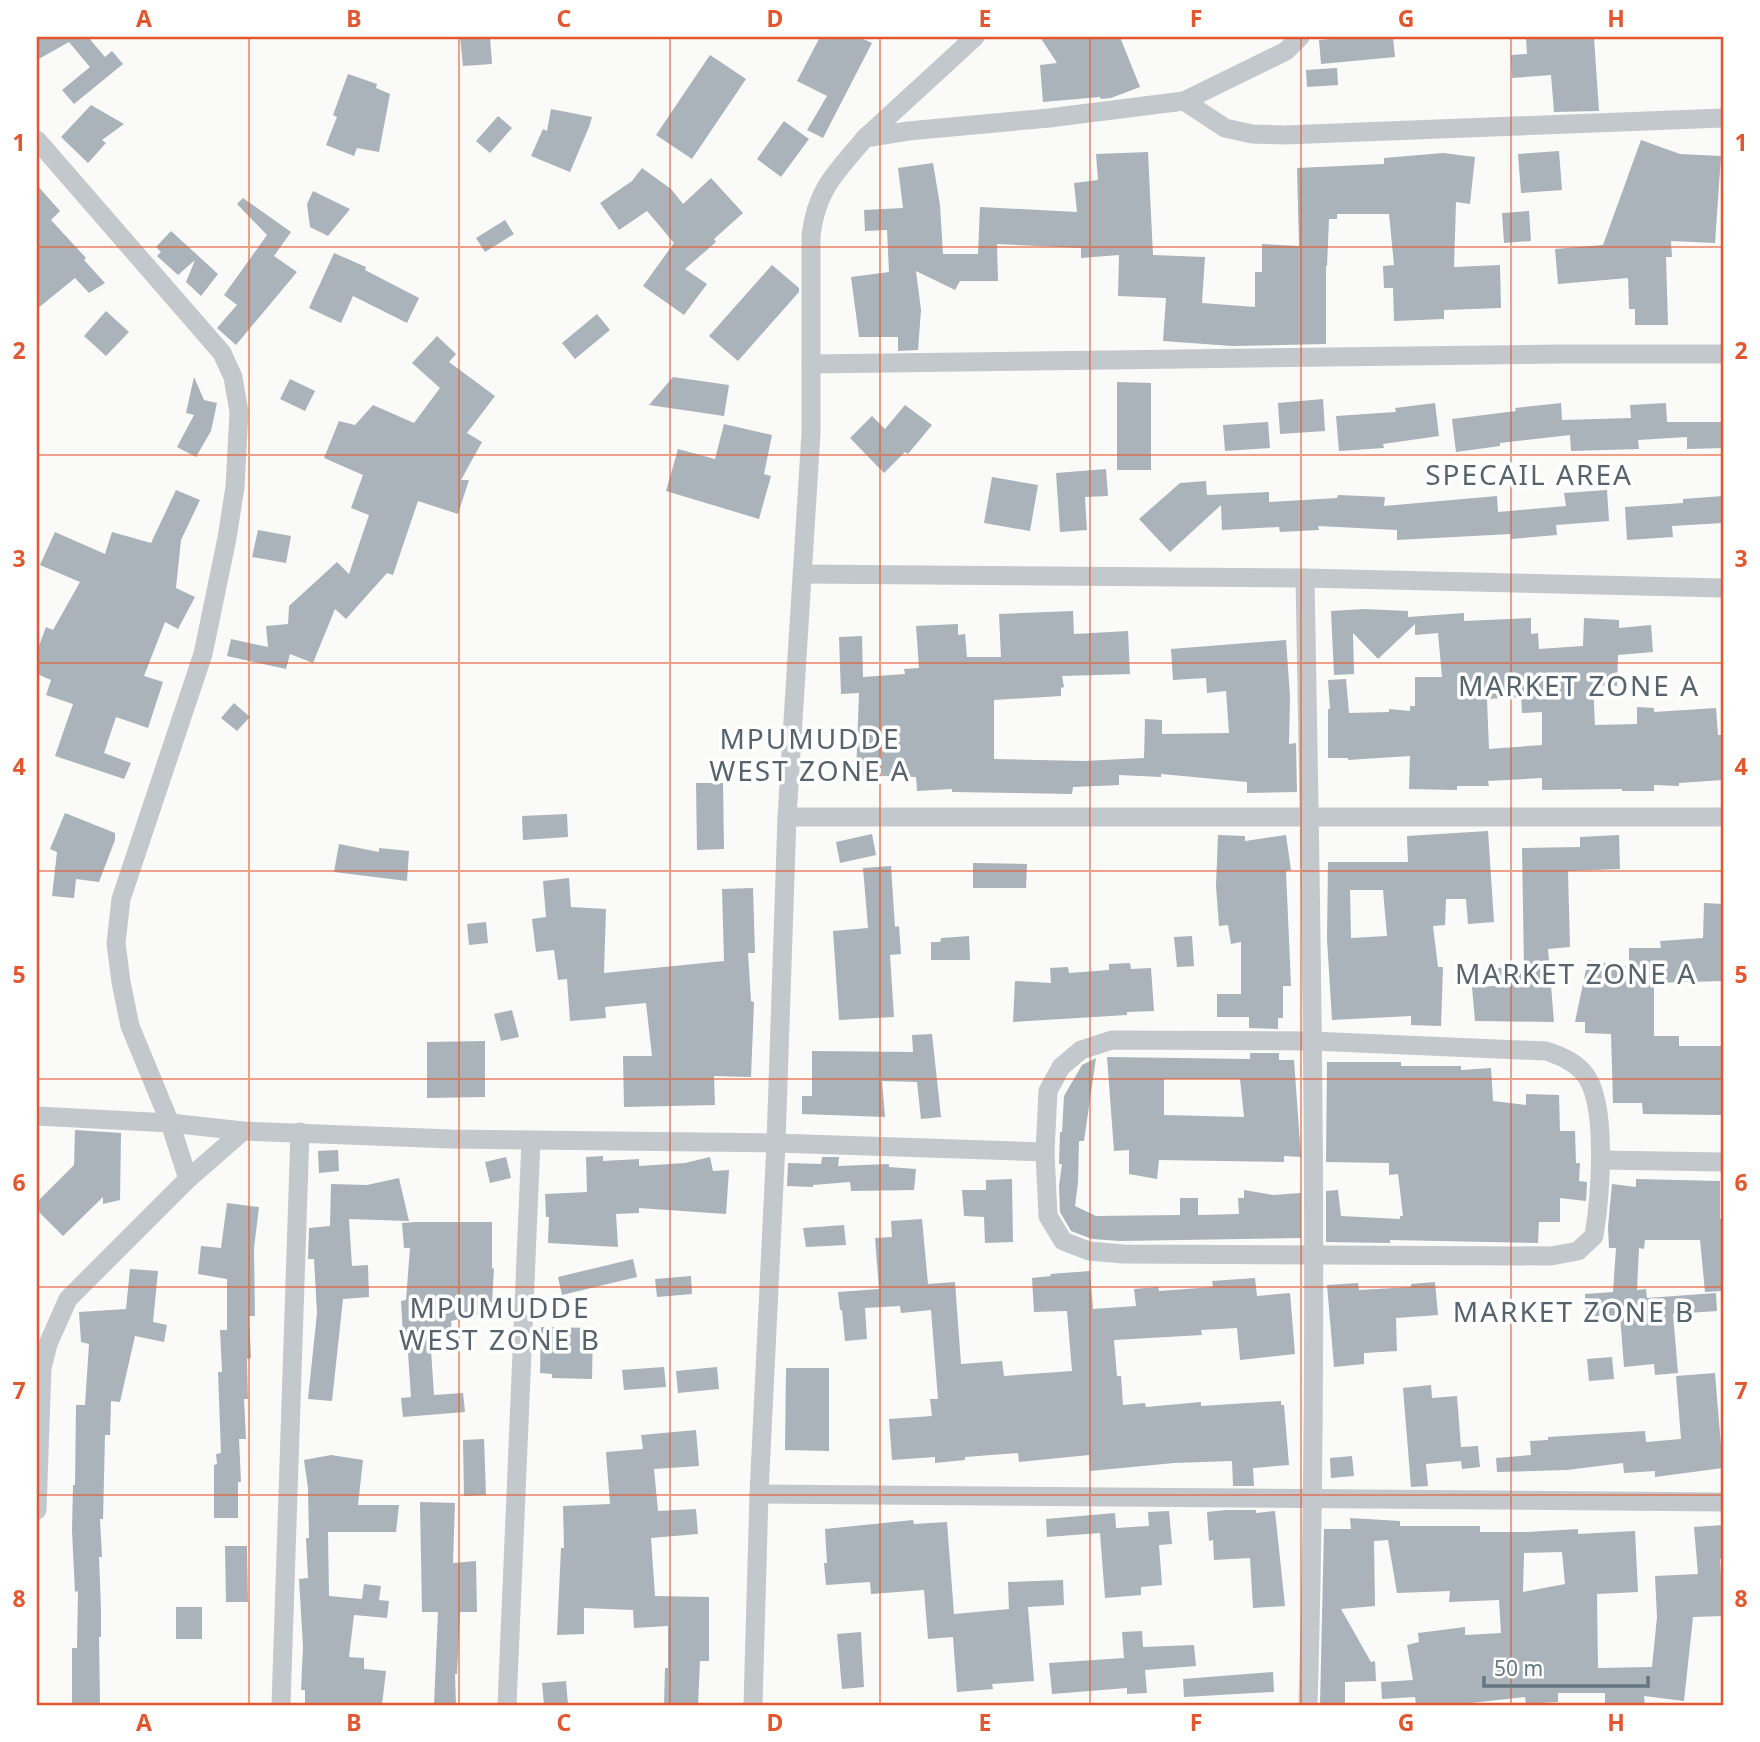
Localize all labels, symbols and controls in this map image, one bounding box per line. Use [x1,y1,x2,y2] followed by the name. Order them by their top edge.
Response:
[136,2,152,34] text: A
[346,2,362,34] text: B
[557,2,572,34] text: C
[767,2,783,34] text: D
[979,2,991,34] text: E
[1190,2,1202,34] text: F
[1398,2,1414,34] text: G
[1607,2,1625,34] text: H
[12,126,26,158] text: 1
[1734,126,1748,158] text: 1
[12,334,26,366] text: 2
[1734,334,1748,366] text: 2
[1425,455,1633,493] district label: SPECAIL AREA
[12,542,26,574] text: 3
[1734,542,1748,574] text: 3
[1458,666,1700,704] district label: MARKET ZONE A
[709,719,911,789] district label: MPUMUDDE WEST ZONE A
[12,750,26,782] text: 4
[1734,750,1748,782] text: 4
[1455,954,1697,992] district label: MARKET ZONE A
[12,958,26,990] text: 5
[1734,958,1748,990] text: 5
[12,1166,26,1198] text: 6
[1734,1166,1748,1198] text: 6
[399,1288,601,1358] district label: MPUMUDDE WEST ZONE B
[1453,1292,1695,1330] district label: MARKET ZONE B
[12,1374,26,1406] text: 7
[1734,1374,1748,1406] text: 7
[12,1582,26,1614] text: 8
[1734,1582,1748,1614] text: 8
[1484,1644,1648,1688] scale bar
[1494,1654,1543,1682] text: 50 m
[136,1706,152,1738] text: A
[346,1706,362,1738] text: B
[557,1706,572,1738] text: C
[767,1706,783,1738] text: D
[979,1706,991,1738] text: E
[1190,1706,1202,1738] text: F
[1398,1706,1414,1738] text: G
[1607,1706,1625,1738] text: H

